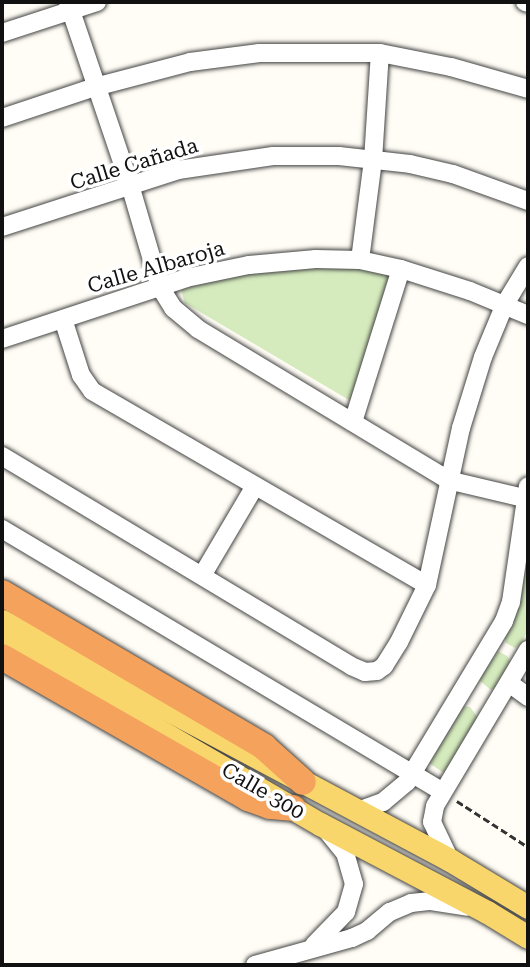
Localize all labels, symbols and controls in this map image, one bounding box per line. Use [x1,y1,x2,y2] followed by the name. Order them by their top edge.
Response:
[67,133,201,195] street label: Calle Cañada
[85,235,227,299] street label: Calle Albaroja
[217,757,309,825] street label: Calle 300

